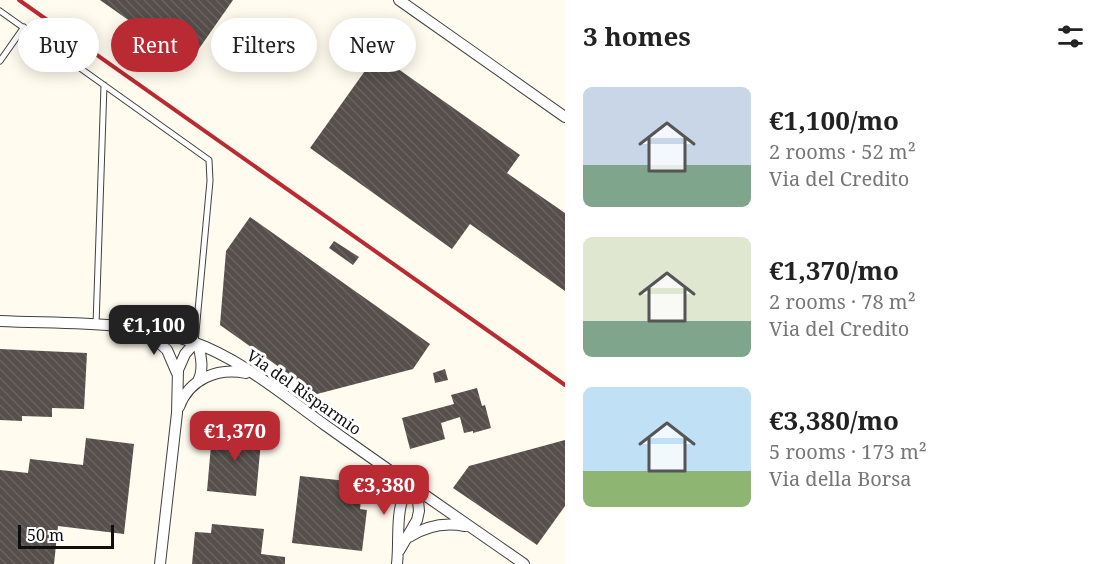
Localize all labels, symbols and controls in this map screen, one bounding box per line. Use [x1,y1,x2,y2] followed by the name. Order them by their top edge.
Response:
[18,18,99,72] chip: Buy
[111,18,199,72] chip: Rent
[211,18,317,72] chip: Filters
[329,18,416,72] chip: New
[583,18,691,54] text: 3 homes
[1054,20,1087,53] icon: filters
[769,102,899,138] text: €1,100/mo
[631,111,703,183] icon: home
[769,138,916,165] text: 2 rooms · 52 m²
[769,165,909,192] text: Via del Credito
[769,252,899,288] text: €1,370/mo
[631,261,703,333] icon: home
[769,288,916,315] text: 2 rooms · 78 m²
[105,305,203,356] pin: €1,100
[123,311,185,338] text: €1,100
[769,315,909,342] text: Via del Credito
[242,344,366,440] street label: Via del Risparmio
[769,402,899,438] text: €3,380/mo
[186,411,284,462] pin: €1,370
[631,411,703,483] icon: home
[204,417,266,444] text: €1,370
[769,438,927,465] text: 5 rooms · 173 m²
[335,465,433,516] pin: €3,380
[769,465,912,492] text: Via della Borsa
[353,471,415,498] text: €3,380
[18,522,114,550] scale bar
[27,524,64,546] text: 50 m

